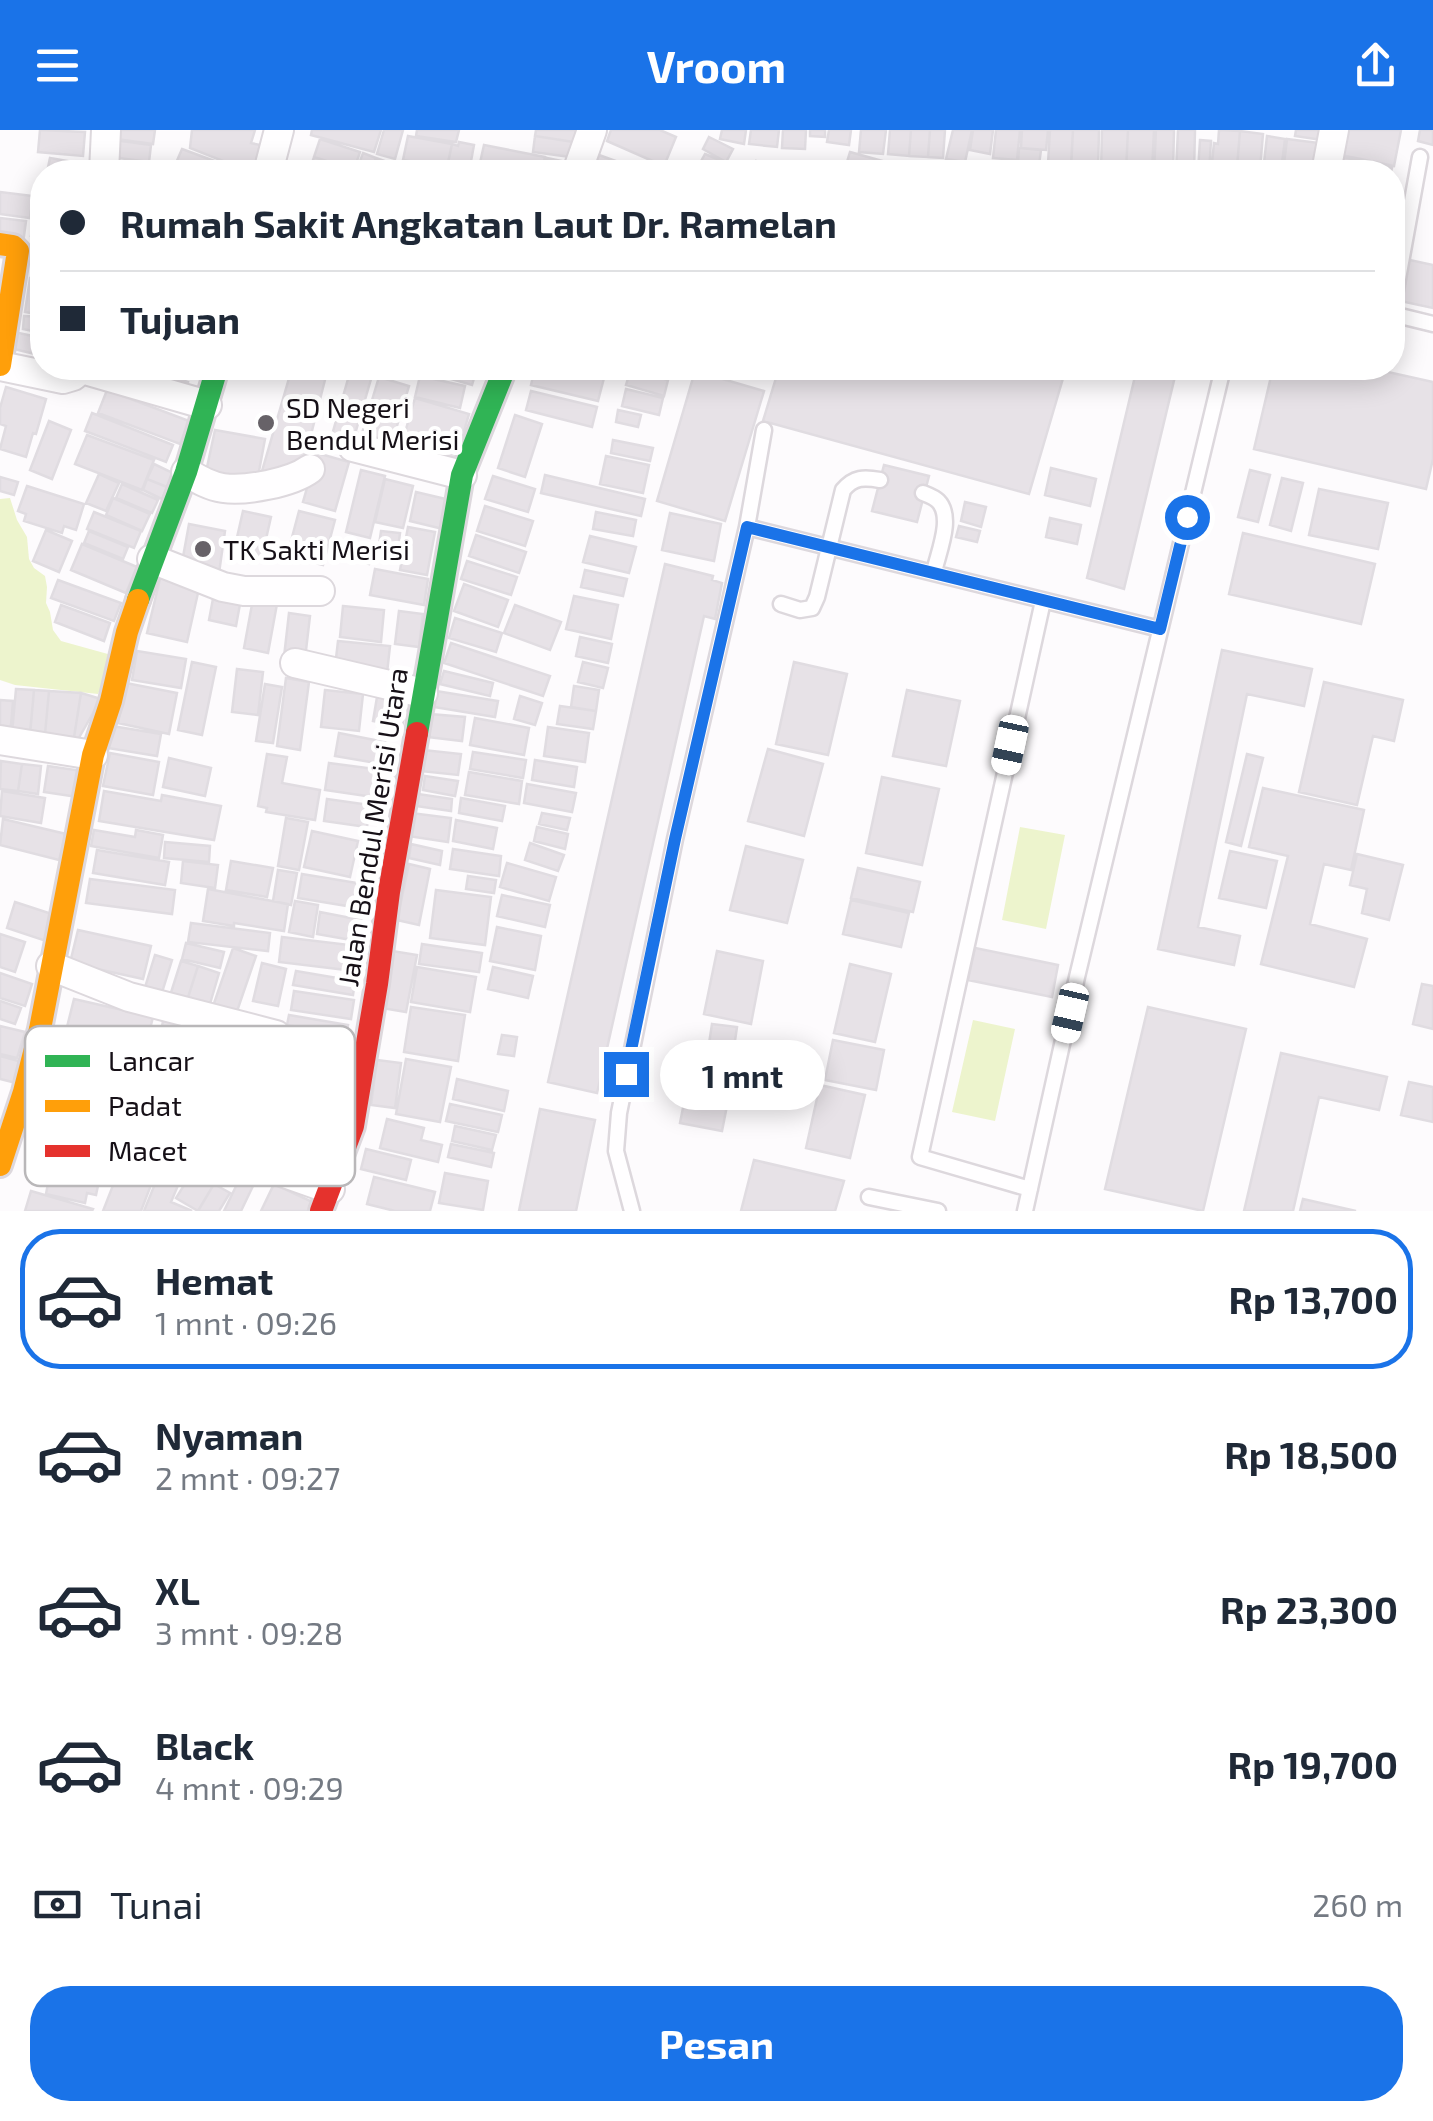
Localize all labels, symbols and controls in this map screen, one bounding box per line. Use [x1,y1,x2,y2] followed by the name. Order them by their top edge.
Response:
[30,38,85,93] icon: menu
[647,38,786,92] text: Vroom
[1348,38,1403,93] icon: share
[120,200,837,246] text: Rumah Sakit Angkatan Laut Dr. Ramelan
[120,296,240,342] text: Tujuan
[286,390,459,456] place label: SD Negeri Bendul Merisi
[255,412,277,434] marker: SD Negeri Bendul Merisi
[1165,495,1210,540] route start
[223,532,410,566] place label: TK Sakti Merisi
[192,538,214,560] marker: TK Sakti Merisi
[330,665,414,989] street label: Jalan Bendul Merisi Utara
[989,713,1031,777] car
[1049,980,1091,1046] car
[25,1026,355,1186] legend
[661,1039,826,1109] callout: 1 mnt
[108,1043,194,1077] text: Lancar
[604,1052,649,1097] route end
[702,1056,783,1094] text: 1 mnt
[108,1088,182,1122] text: Padat
[108,1133,187,1167] text: Macet
[35,1254,125,1344] icon: car
[155,1257,273,1303] text: Hemat
[1228,1276,1398,1322] text: Rp 13,700
[155,1303,337,1341] text: 1 mnt · 09:26
[35,1409,125,1499] icon: car
[155,1412,303,1458] text: Nyaman
[1224,1431,1398,1477] text: Rp 18,500
[155,1458,340,1496] text: 2 mnt · 09:27
[35,1564,125,1654] icon: car
[155,1567,200,1613] text: XL
[1220,1586,1398,1632] text: Rp 23,300
[155,1613,343,1651] text: 3 mnt · 09:28
[35,1719,125,1809] icon: car
[155,1722,254,1768] text: Black
[1228,1741,1398,1787] text: Rp 19,700
[155,1768,344,1806] text: 4 mnt · 09:29
[30,1877,85,1932] icon: cash
[110,1881,203,1927] text: Tunai
[1312,1885,1403,1923] text: 260 m
[30,1986,1403,2101] button: Pesan

